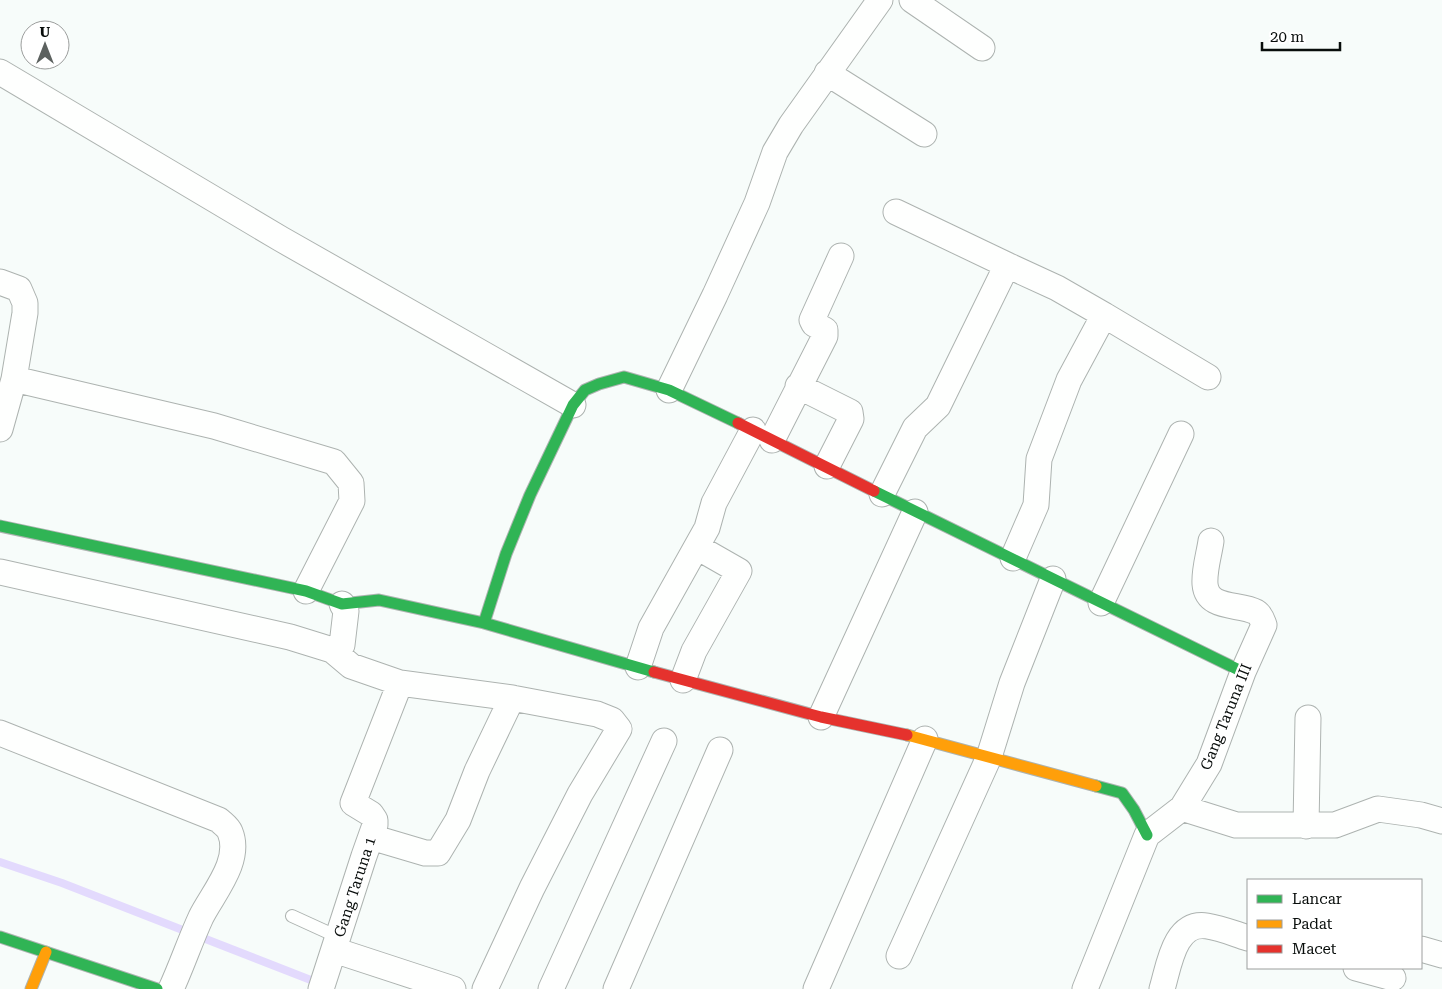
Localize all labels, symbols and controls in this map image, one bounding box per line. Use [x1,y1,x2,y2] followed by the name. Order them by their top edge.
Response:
[20,20,70,70] north arrow
[1262,20,1340,52] scale bar
[40,24,51,40] text: U
[1270,28,1305,46] text: 20 m
[1196,661,1256,773] street label: Gang Taruna III
[330,834,380,940] street label: Gang Taruna 1
[1247,879,1422,969] legend
[1292,890,1342,908] text: Lancar
[1292,915,1333,933] text: Padat
[1292,940,1337,958] text: Macet

